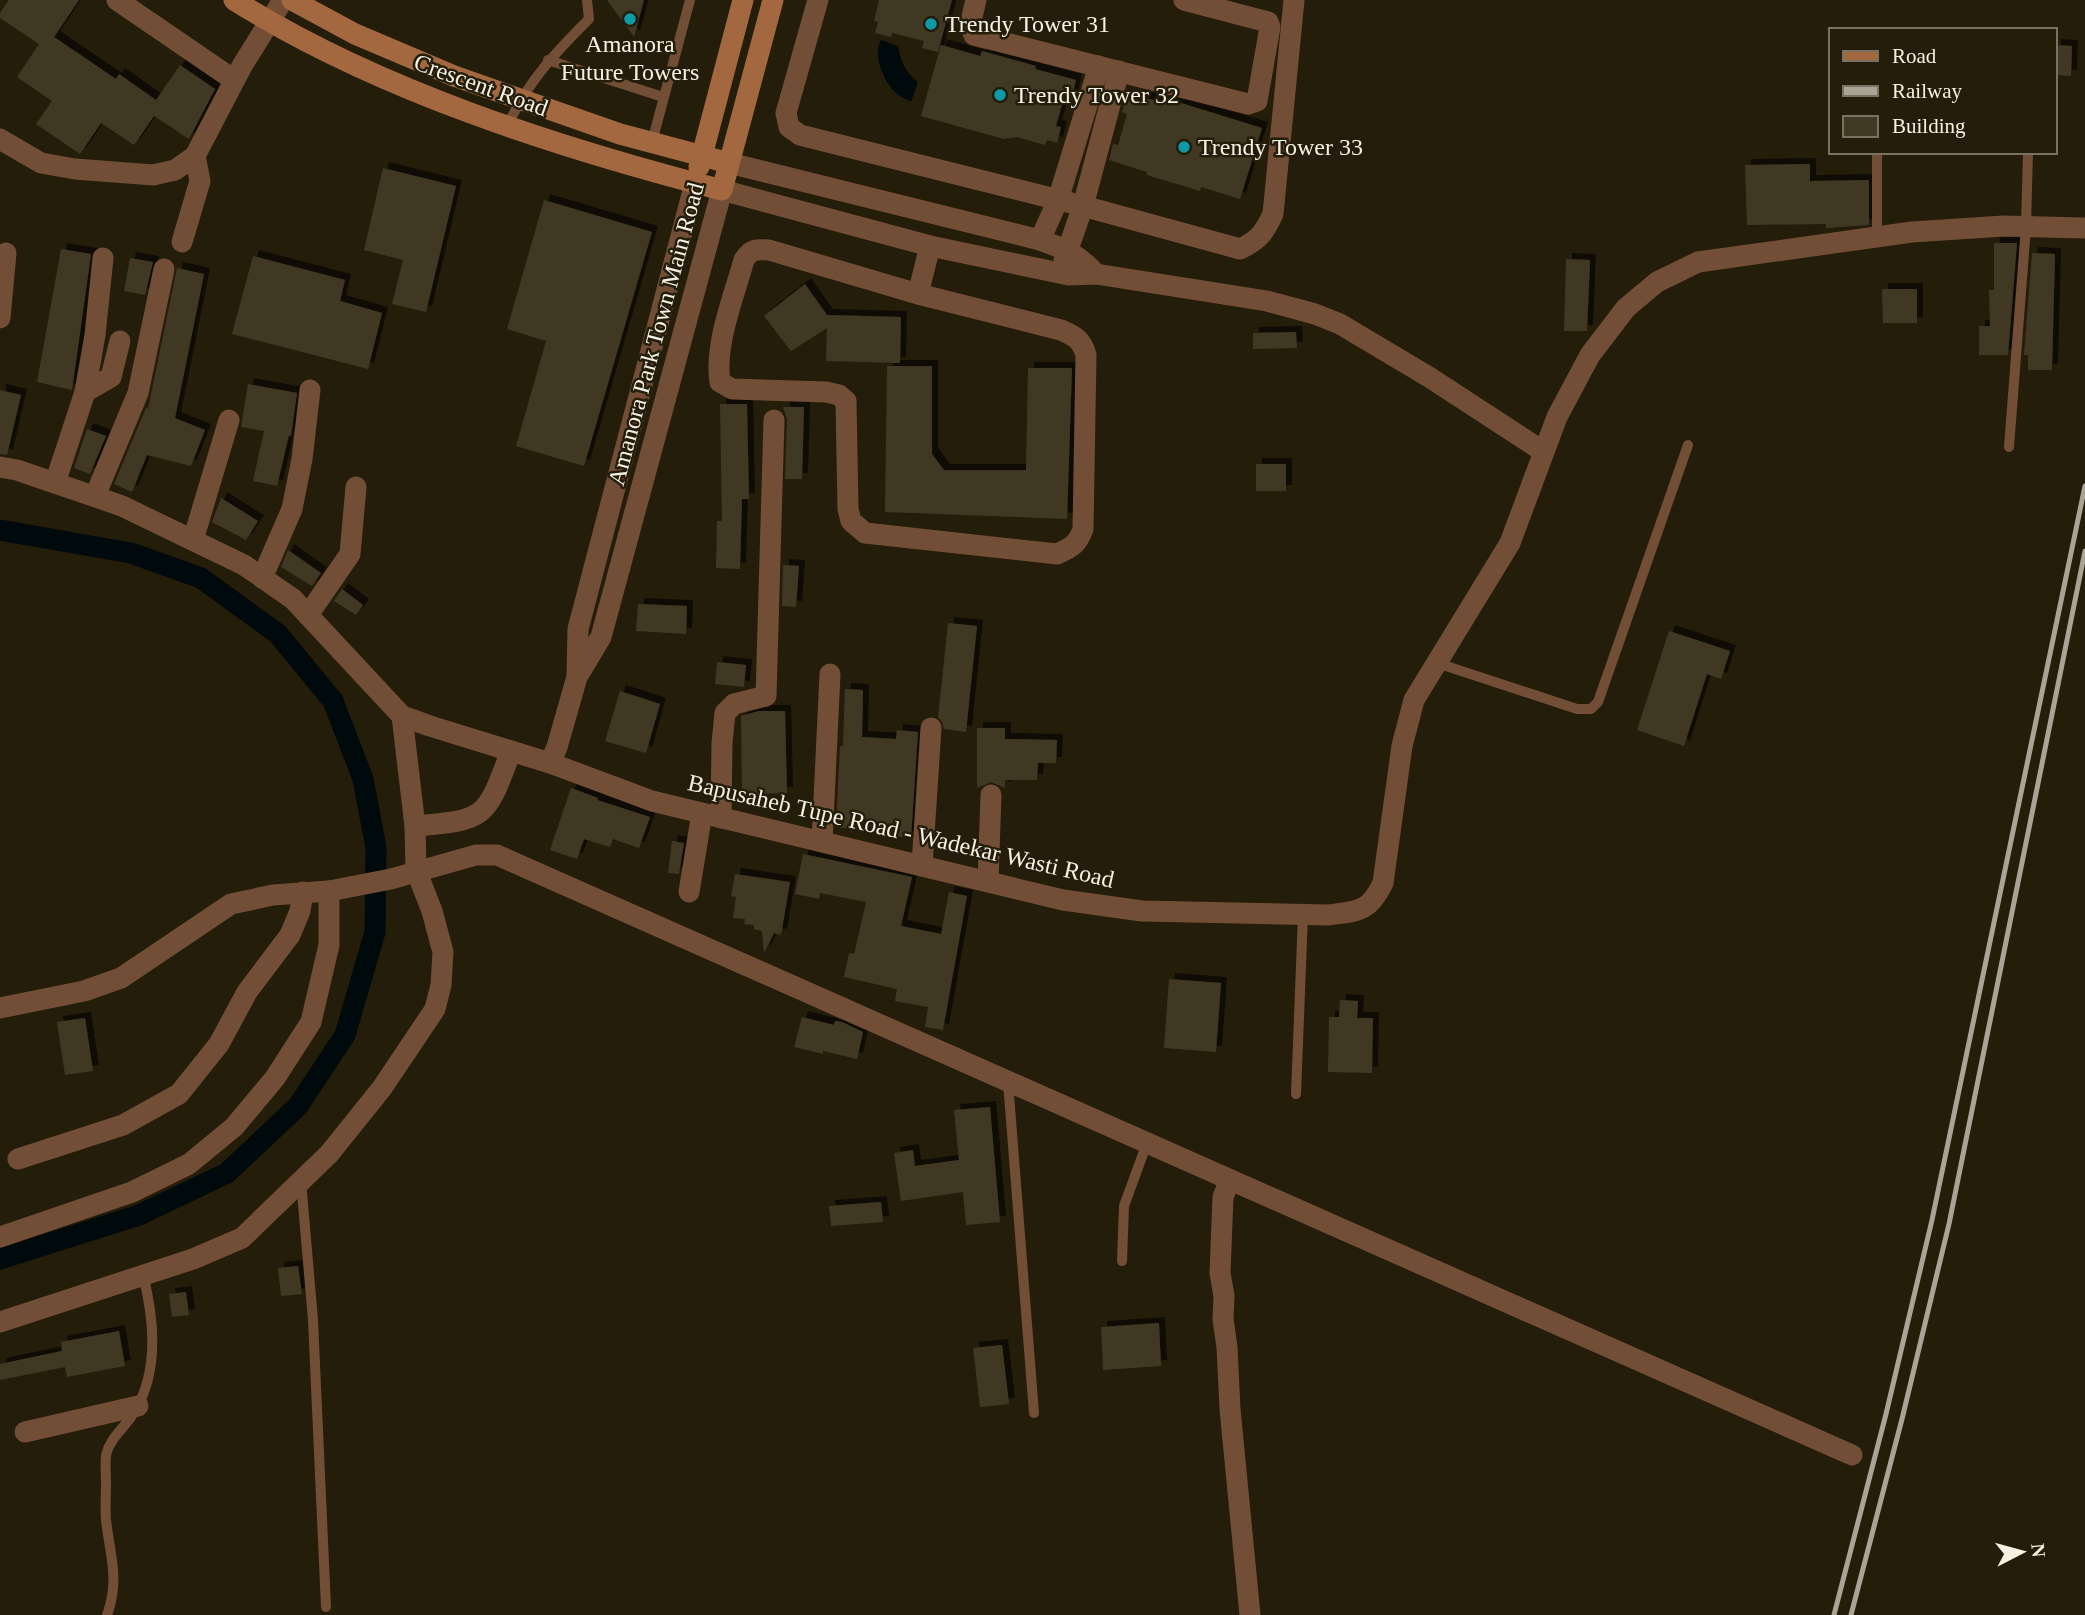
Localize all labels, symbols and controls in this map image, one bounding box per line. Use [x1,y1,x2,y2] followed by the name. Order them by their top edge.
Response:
[622,11,638,27] marker: Amanora Future Towers
[945,11,1110,37] place label: Trendy Tower 31
[923,16,939,32] marker: Trendy Tower 31
[1829,28,2057,154] legend
[561,31,699,85] place label: Amanora Future Towers
[1892,44,1937,68] text: Road
[410,49,552,121] street label: Crescent Road
[1892,79,1962,103] text: Railway
[1014,82,1179,108] place label: Trendy Tower 32
[992,87,1008,103] marker: Trendy Tower 32
[1892,114,1966,138] text: Building
[1198,134,1363,160] place label: Trendy Tower 33
[1176,139,1192,155] marker: Trendy Tower 33
[603,180,709,488] street label: Amanora Park Town Main Road
[685,769,1117,893] street label: Bapusaheb Tupe Road - Wadekar Wasti Road
[1987,1517,2057,1587] north arrow
[2027,1542,2050,1558] text: N

